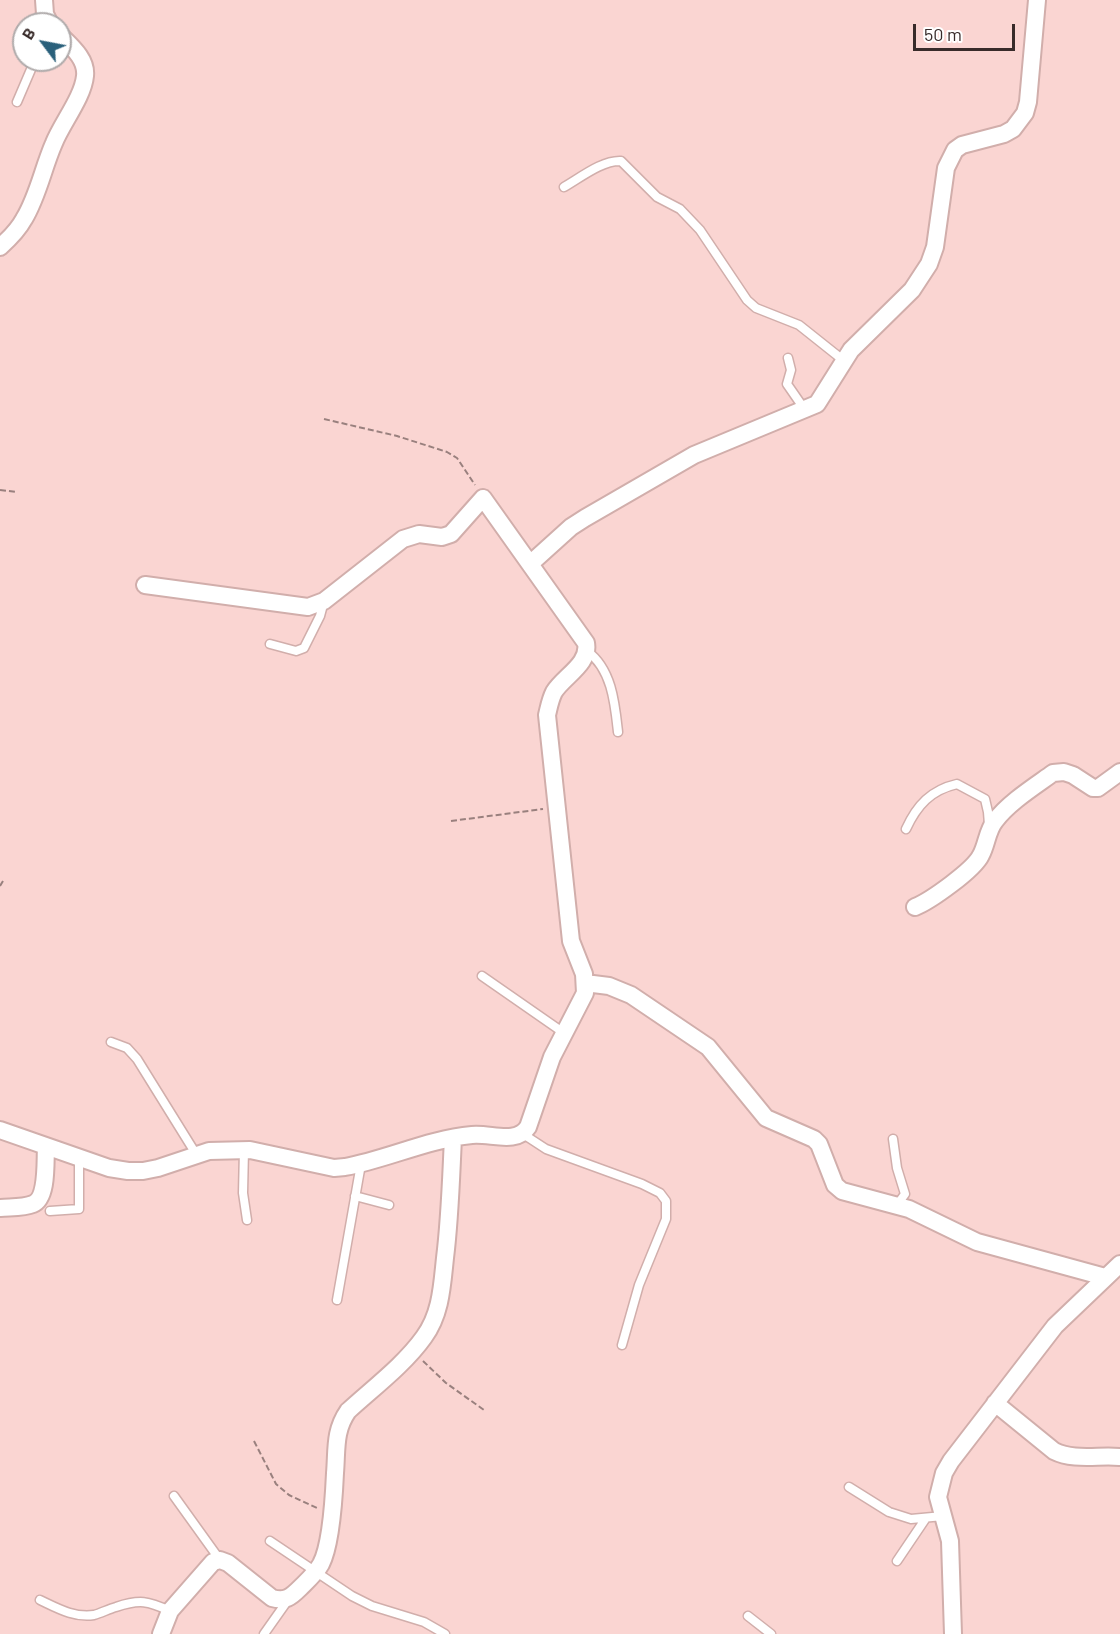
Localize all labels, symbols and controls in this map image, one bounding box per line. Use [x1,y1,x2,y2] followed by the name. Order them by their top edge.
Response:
[12,12,72,72] north arrow
[916,12,1018,50] scale bar
[924,23,962,45] text: 50 m
[17,24,39,43] text: B

